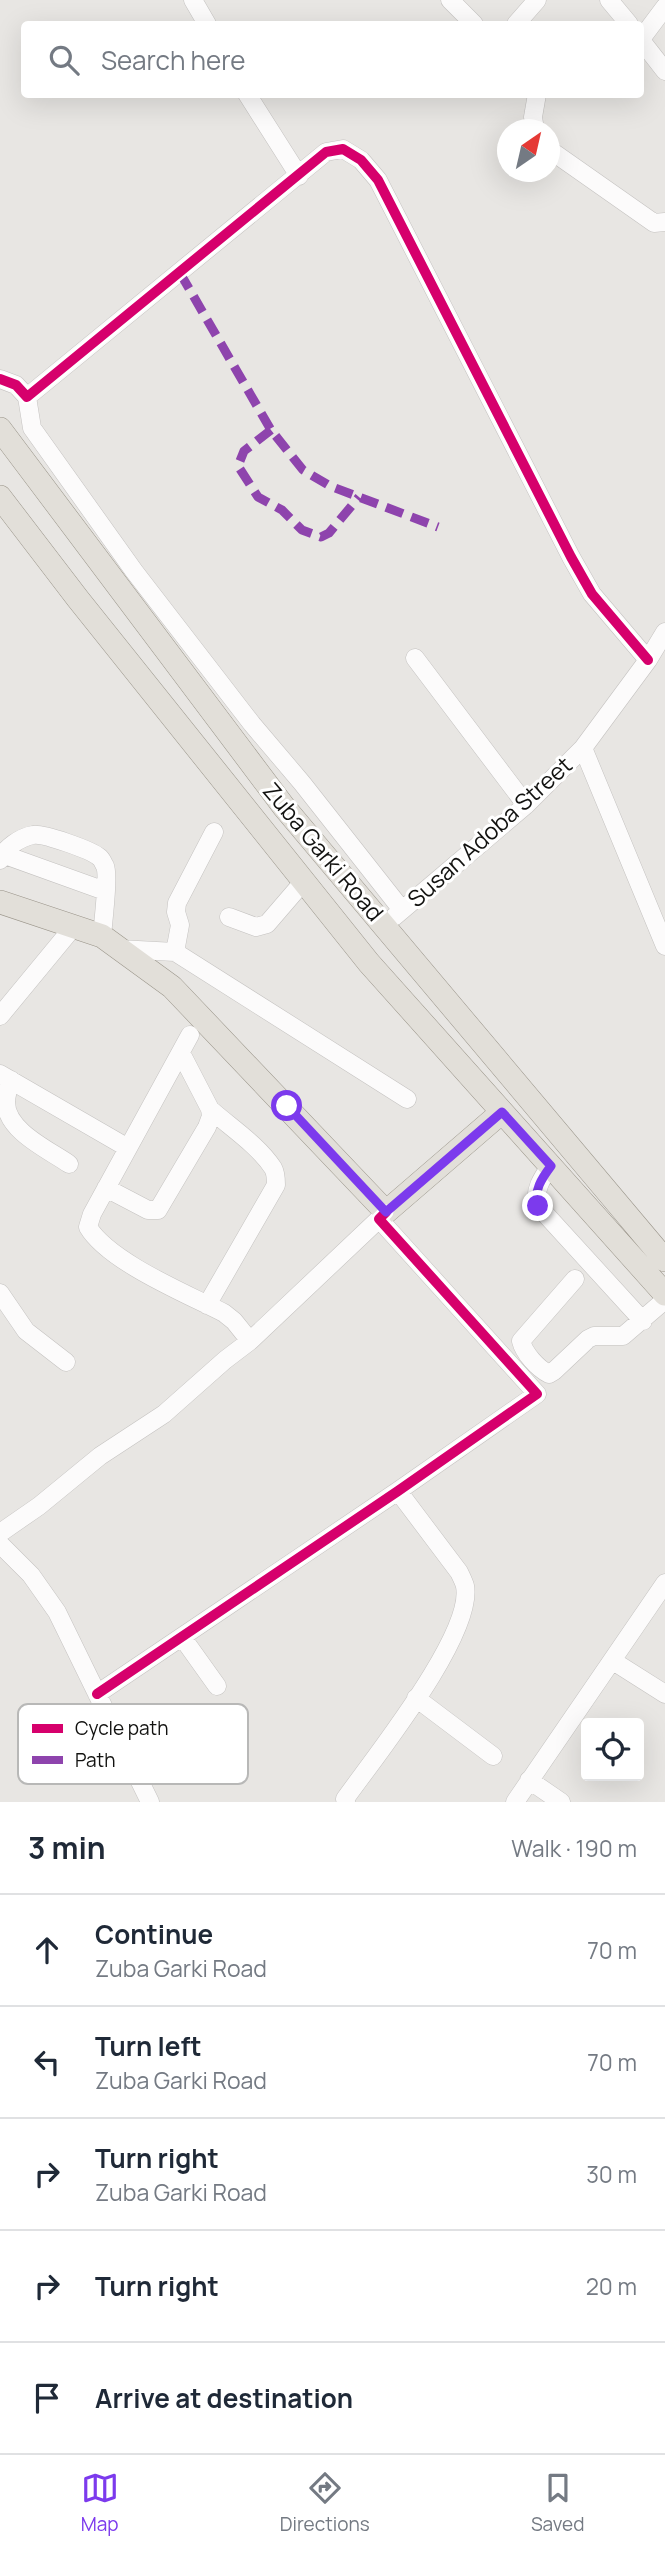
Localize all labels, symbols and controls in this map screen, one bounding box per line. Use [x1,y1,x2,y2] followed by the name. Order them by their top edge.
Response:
[21,21,644,98] search box
[45,41,83,79] icon: search
[101,42,246,78] text: Search here
[497,119,560,182] north arrow
[400,749,579,914] street label: Susan Adoba Street
[256,775,391,928] street label: Zuba Garki Road
[271,1090,302,1121] route start
[522,1190,553,1221] route end
[18,1704,248,1784] legend
[75,1715,169,1741] text: Cycle path
[581,1718,644,1781] map controls
[581,1718,644,1781] button: locate
[75,1747,115,1773] text: Path
[28,1827,106,1868] text: 3 min
[511,1832,637,1864] text: Walk · 190 m
[95,1916,213,1952] text: Continue
[28,1931,66,1969] icon: ahead
[587,1934,637,1966] text: 70 m
[95,1952,267,1984] text: Zuba Garki Road
[95,2028,202,2064] text: Turn left
[28,2043,66,2081] icon: left
[587,2046,637,2078] text: 70 m
[95,2064,267,2096] text: Zuba Garki Road
[95,2140,219,2176] text: Turn right
[28,2155,66,2193] icon: right
[586,2158,637,2190] text: 30 m
[95,2176,267,2208] text: Zuba Garki Road
[28,2267,66,2305] icon: right
[95,2268,219,2304] text: Turn right
[586,2270,637,2302] text: 20 m
[28,2379,66,2417] icon: arrive
[95,2380,353,2416] text: Arrive at destination
[81,2469,119,2537] tab: Map
[280,2469,370,2537] tab: Directions
[531,2469,584,2537] tab: Saved

